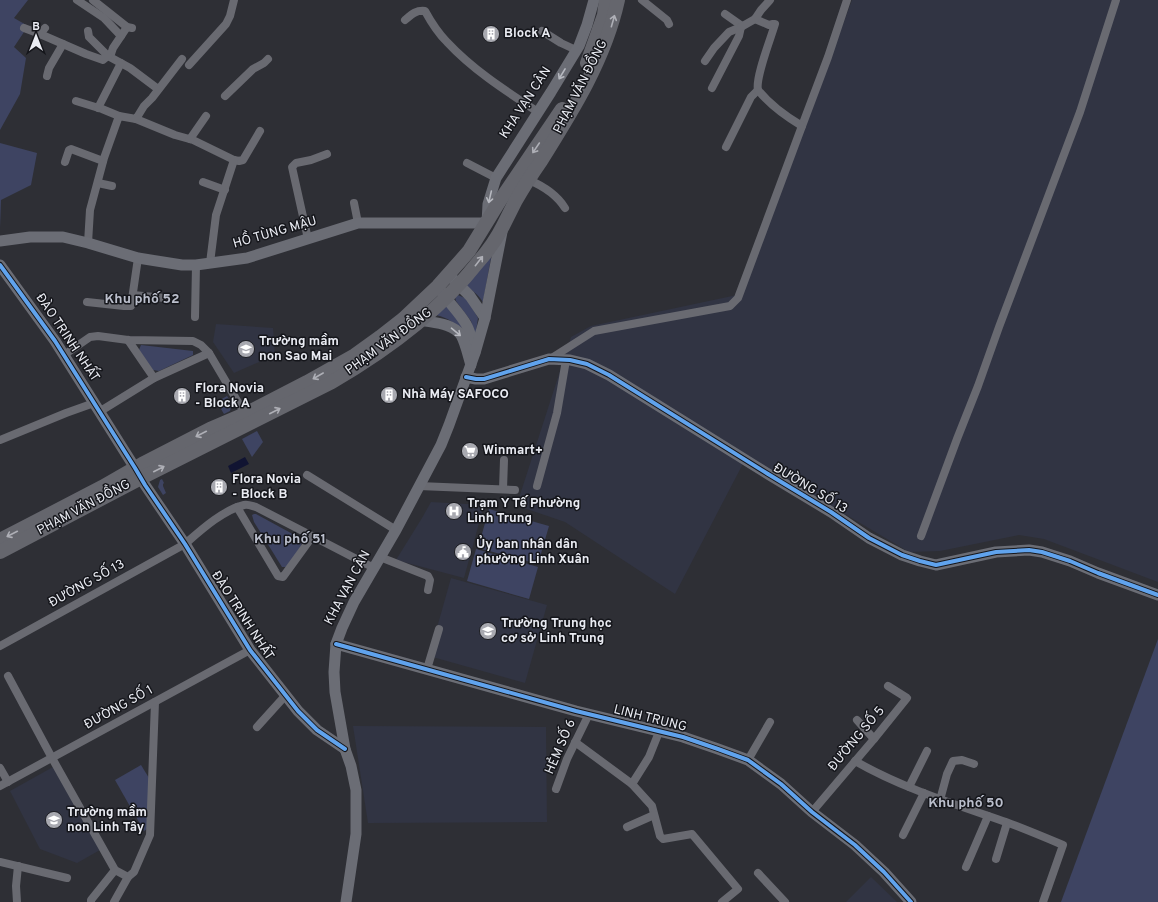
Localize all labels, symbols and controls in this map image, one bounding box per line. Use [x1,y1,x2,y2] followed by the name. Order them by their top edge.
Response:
[609,14,617,27] one-way arrow
[16,16,56,56] north arrow
[32,20,40,34] text: B
[481,24,501,44] building icon: Block A
[504,26,551,42] place label: Block A
[547,36,612,137] street label: PHẠM VĂN ĐỒNG
[495,63,555,142] street label: KHA VẠN CÂN
[558,68,566,79] one-way arrow
[532,142,540,153] one-way arrow
[485,191,493,204] one-way arrow
[230,210,319,253] street label: HỒ TÙNG MẬU
[475,255,484,266] one-way arrow
[32,289,105,385] street label: ĐÀO TRINH NHẤT
[104,291,180,308] district label: Khu phố 52
[340,302,435,379] street label: PHẠM VĂN ĐỒNG
[450,327,461,336] one-way arrow
[259,333,339,365] place label: Trường mầm non Sao Mai
[236,339,256,359] school or university icon: Trường mầm non Sao Mai
[312,373,324,381] one-way arrow
[195,381,264,412] place label: Flora Novia - Block A
[379,385,399,405] building icon: Nhà Máy SAFOCO
[172,386,192,406] building icon: Flora Novia - Block A
[402,387,509,403] place label: Nhà Máy SAFOCO
[268,406,280,414] one-way arrow
[196,431,208,438] one-way arrow
[460,441,480,461] supermarket icon: Winmart+
[483,443,543,459] place label: Winmart+
[770,457,852,518] street label: ĐƯỜNG SỐ 13
[152,465,164,472] one-way arrow
[232,472,301,503] place label: Flora Novia - Block B
[33,473,133,539] street label: PHẠM VĂN ĐỒNG
[209,477,229,497] building icon: Flora Novia - Block B
[467,495,580,527] place label: Trạm Y Tế Phường Linh Trung
[444,501,464,521] hospital icon: Trạm Y Tế Phường Linh Trung
[7,531,19,538] one-way arrow
[254,531,326,548] district label: Khu phố 51
[476,535,589,568] place label: Ủy ban nhân dân phường Linh Xuân
[453,542,473,562] public building icon: Ủy ban nhân dân phường Linh Xuân
[320,547,374,628] street label: KHA VẠN CÂN
[44,553,128,611] street label: ĐƯỜNG SỐ 13
[207,567,279,664] street label: ĐÀO TRINH NHẤT
[501,616,612,647] place label: Trường Trung học cơ sở Linh Trung
[478,621,498,641] school or university icon: Trường Trung học cơ sở Linh Trung
[80,679,156,733] street label: ĐƯỜNG SỐ 1
[822,701,889,775] street label: ĐƯỜNG SỐ 5
[612,702,688,736] street label: LINH TRUNG
[539,715,580,777] street label: HẺM SỐ 6
[928,795,1004,812] district label: Khu phố 50
[67,804,147,836] place label: Trường mầm non Linh Tây
[44,810,64,830] school or university icon: Trường mầm non Linh Tây

